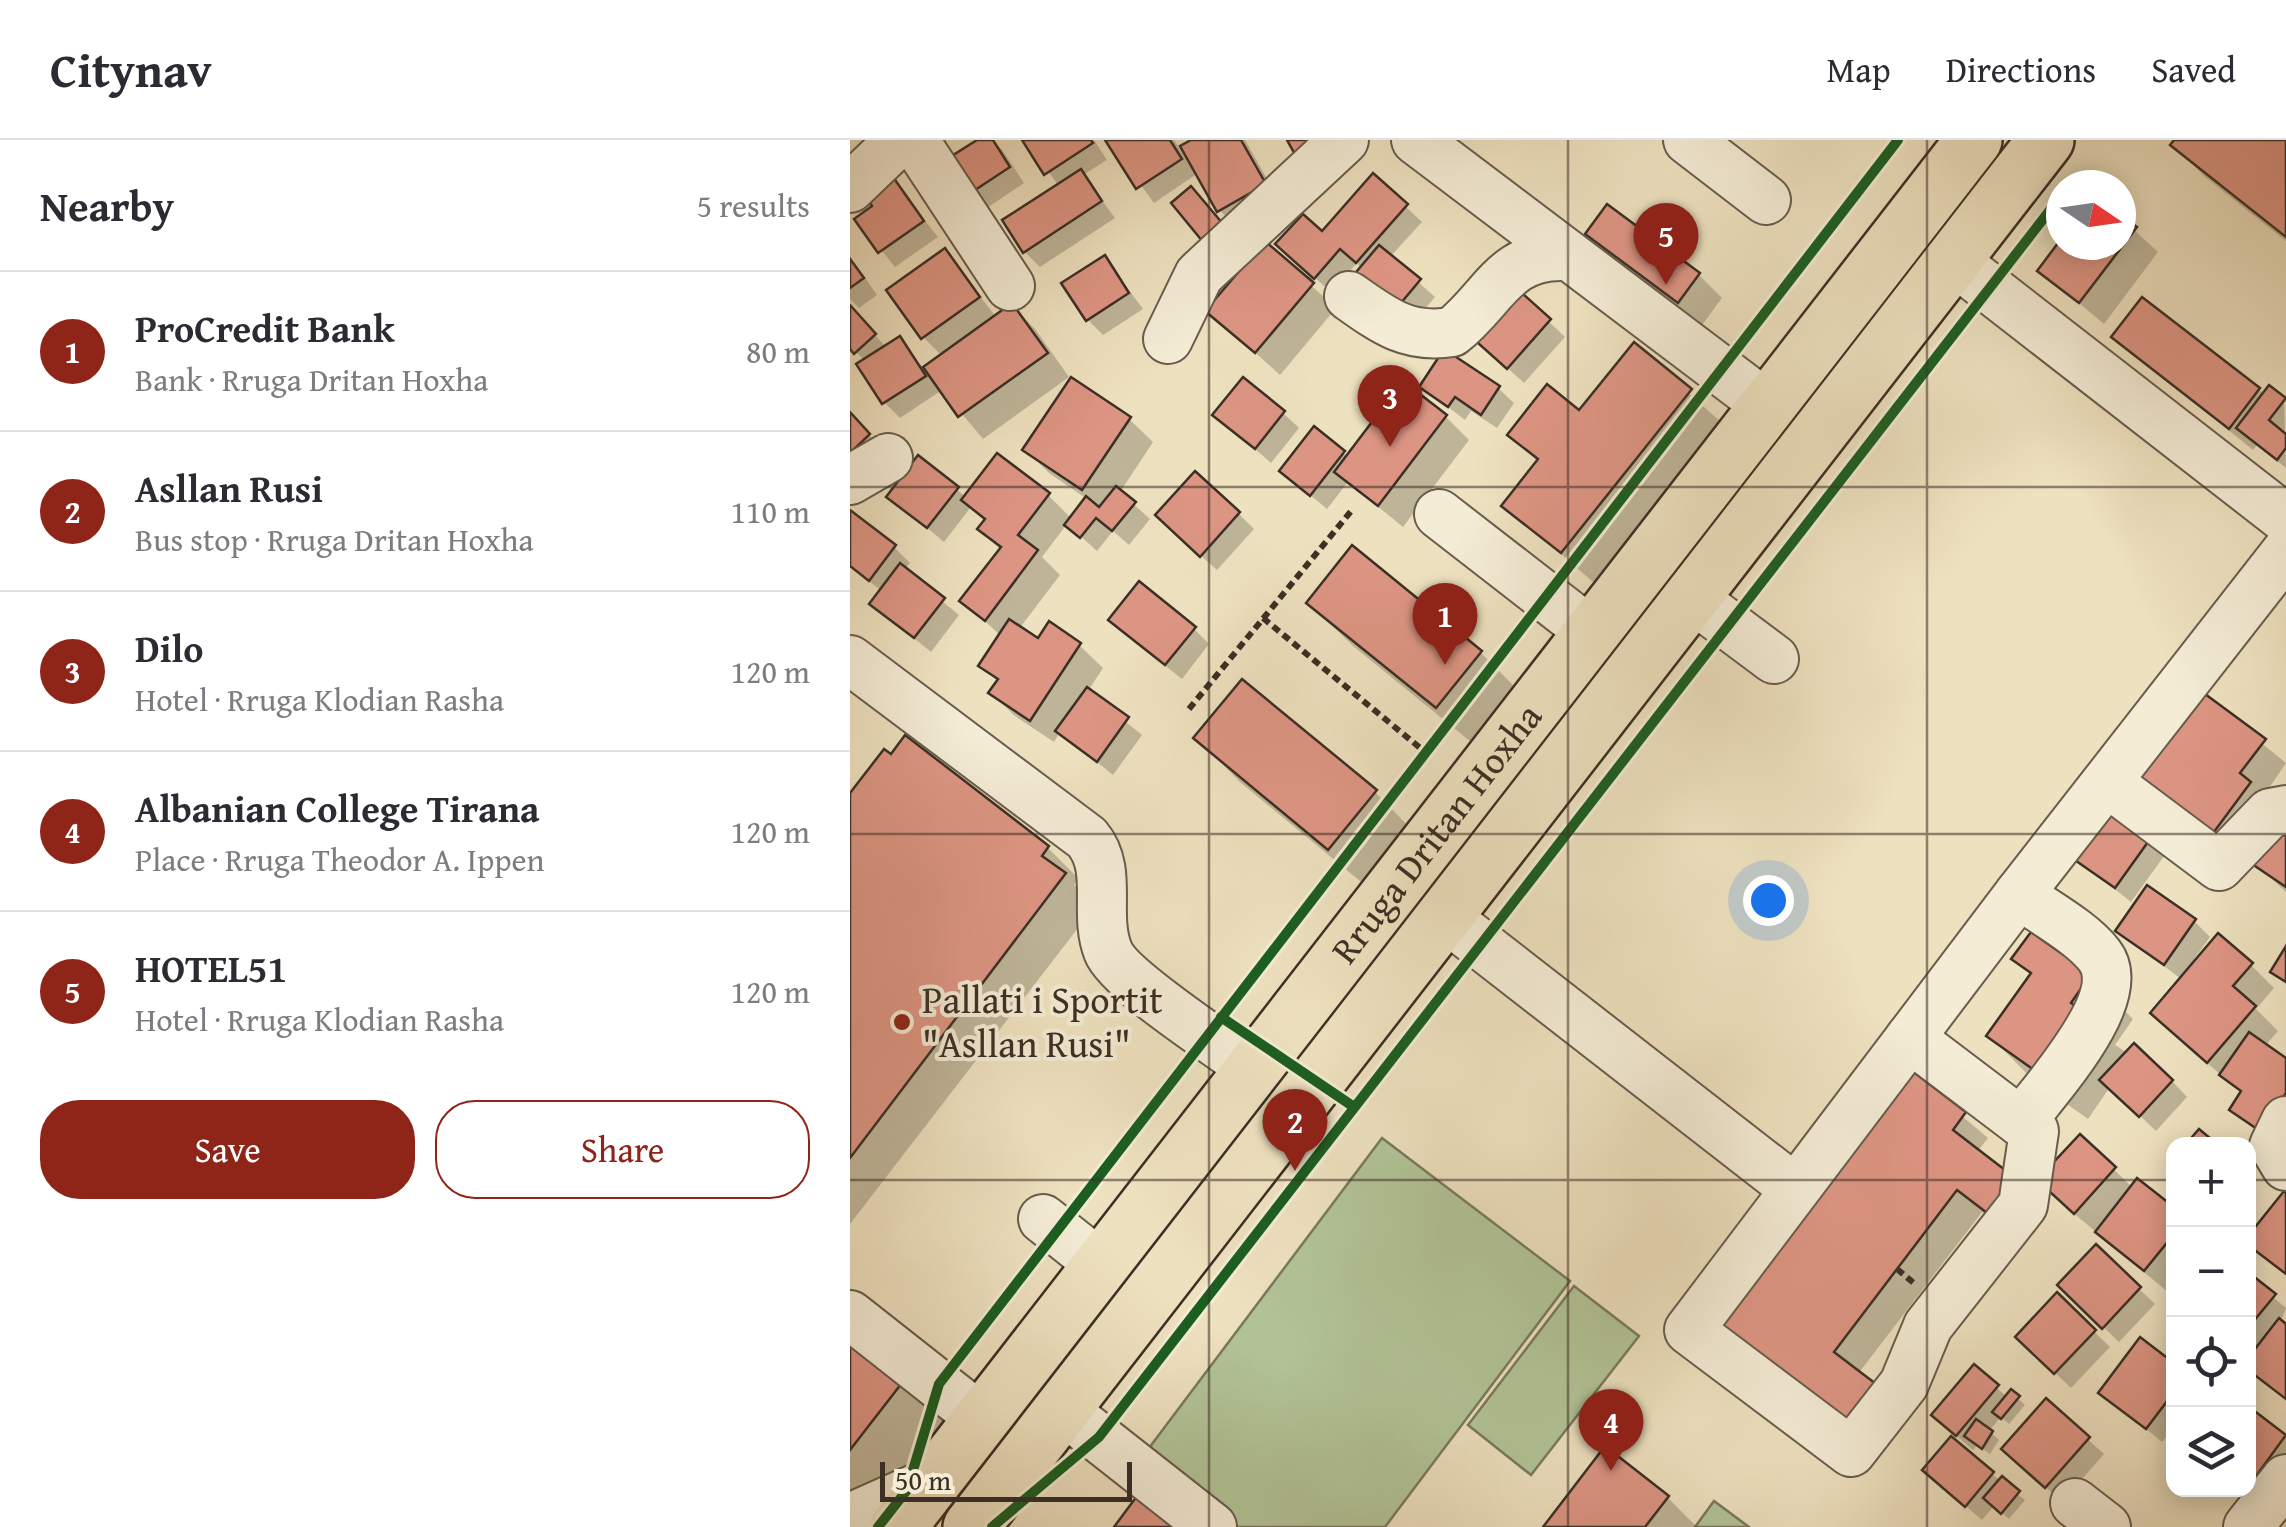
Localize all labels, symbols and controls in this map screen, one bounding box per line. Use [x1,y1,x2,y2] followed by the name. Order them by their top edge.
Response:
[50,34,212,105] text: Citynav
[1827,44,1891,95] text: Map
[1946,44,2096,95] text: Directions
[2151,44,2236,95] text: Saved
[2046,170,2136,260] north arrow
[40,175,174,236] text: Nearby
[697,182,810,229] text: 5 results
[1634,202,1698,285] pin: 5
[135,300,395,356] text: ProCredit Bank
[64,328,81,375] text: 1
[746,328,810,375] text: 80 m
[135,356,488,403] text: Bank · Rruga Dritan Hoxha
[1358,364,1422,447] pin: 3
[135,460,323,516] text: Asllan Rusi
[64,488,81,535] text: 2
[731,488,810,535] text: 110 m
[135,516,534,563] text: Bus stop · Rruga Dritan Hoxha
[1412,582,1478,665] pin: 1
[135,620,204,676] text: Dilo
[64,648,81,695] text: 3
[731,648,810,695] text: 120 m
[135,676,504,723] text: Hotel · Rruga Klodian Rasha
[1316,690,1555,975] street label: Rruga Dritan Hoxha
[135,780,540,836] text: Albanian College Tirana
[64,808,81,855] text: 4
[731,808,810,855] text: 120 m
[135,836,544,883] text: Place · Rruga Theodor A. Ippen
[1743,875,1794,926] your location
[135,940,287,996] text: HOTEL51
[64,968,81,1015] text: 5
[731,968,810,1015] text: 120 m
[922,971,1163,1071] place label: Pallati i Sportit "Asllan Rusi"
[135,996,504,1043] text: Hotel · Rruga Klodian Rasha
[891,1011,913,1033] marker: Pallati i Sportit "Asllan Rusi"
[1262,1088,1328,1171] pin: 2
[40,1100,415,1199] button: Save
[435,1100,810,1199] button: Share
[2166,1137,2256,1497] map controls
[2166,1137,2256,1227] button: +
[2166,1227,2256,1317] button: −
[2166,1317,2256,1407] button: locate
[1578,1388,1644,1471] pin: 4
[2166,1407,2256,1497] button: layers
[880,1457,1132,1502] scale bar
[895,1459,951,1500] text: 50 m

